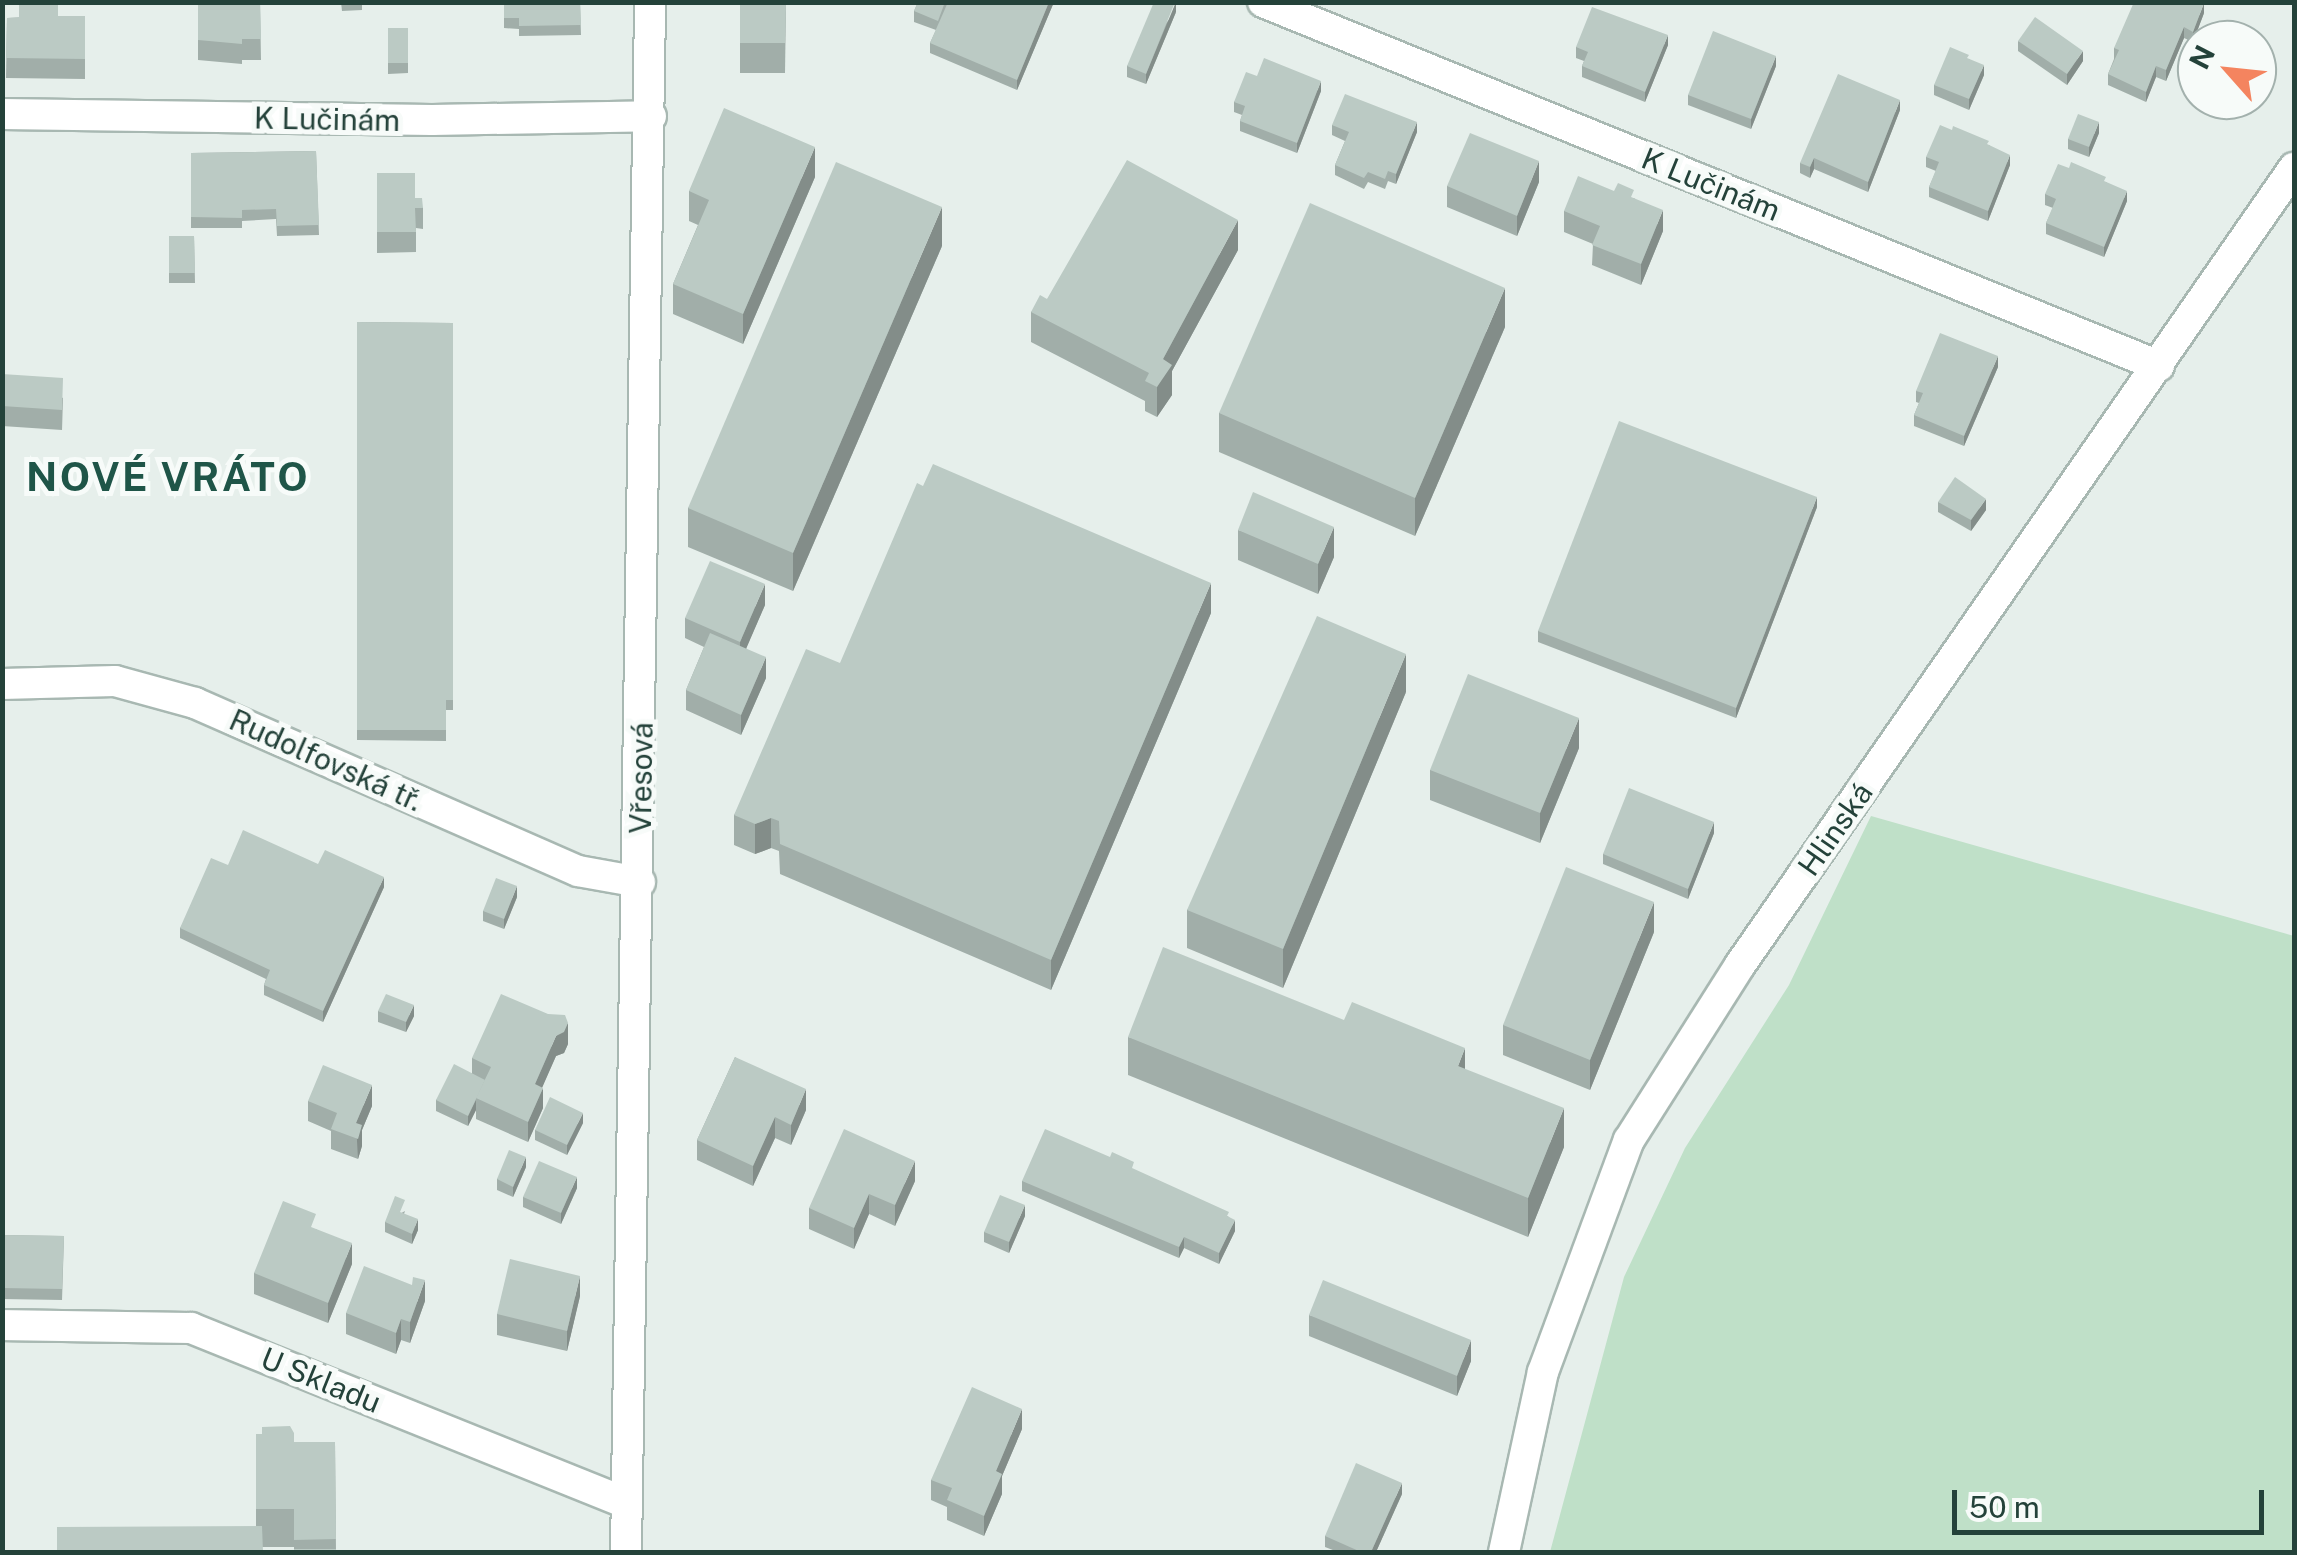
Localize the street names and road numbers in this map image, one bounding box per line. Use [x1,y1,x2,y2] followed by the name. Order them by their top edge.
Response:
[254,100,400,138] street label: K Lučinám
[1636,140,1786,228] street label: K Lučinám
[224,701,428,819] street label: Rudolfovská tř.
[622,722,660,834] street label: Vřesová
[1790,776,1880,882] street label: Hlinská
[256,1340,386,1420] street label: U Skladu

